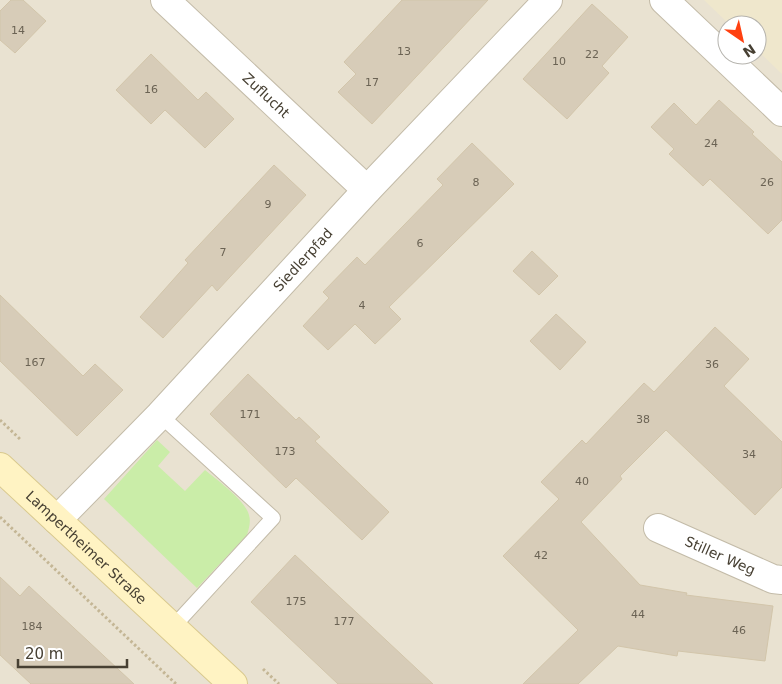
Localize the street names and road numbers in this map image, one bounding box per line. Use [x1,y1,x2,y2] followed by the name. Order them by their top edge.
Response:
[240,69,293,121] street label: Zuflucht
[270,225,336,295] street label: Siedlerpfad
[23,487,150,607] street label: Lampertheimer Straße
[682,533,758,578] street label: Stiller Weg

